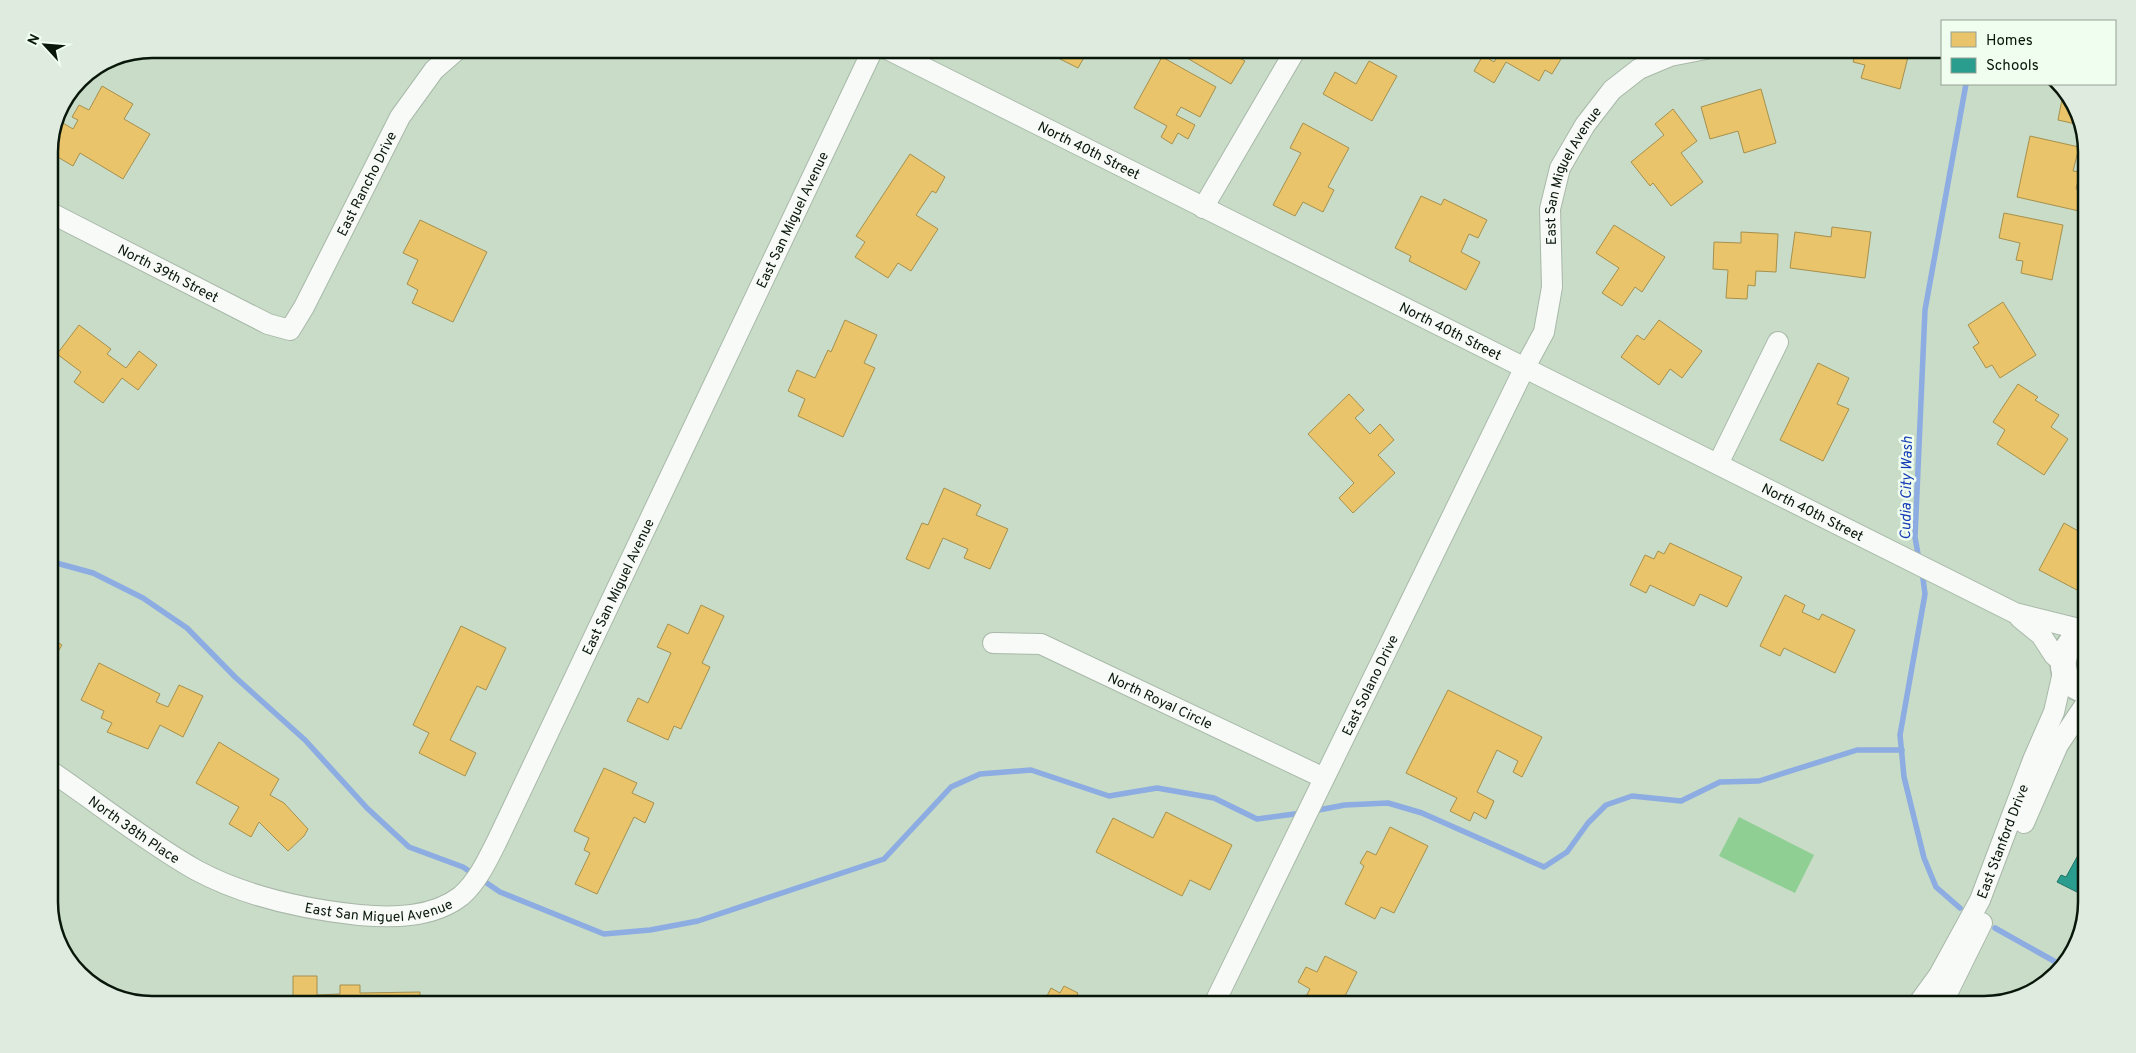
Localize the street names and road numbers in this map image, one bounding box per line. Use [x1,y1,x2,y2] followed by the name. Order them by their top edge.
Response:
[1543,104,1606,245] street label: East San Miguel Avenue
[1035,119,1142,184] street label: North 40th Street
[334,129,401,239] street label: East Rancho Drive
[754,149,833,291] street label: East San Miguel Avenue
[114,242,221,307] street label: North 39th Street
[1396,299,1504,365] street label: North 40th Street
[1758,481,1866,546] street label: North 40th Street
[580,516,659,658] street label: East San Miguel Avenue
[1339,632,1403,739] street label: East Solano Drive
[1105,670,1215,734] street label: North Royal Circle
[1974,782,2033,902] street label: East Stanford Drive
[84,793,182,868] street label: North 38th Place
[303,896,456,926] street label: East San Miguel Avenue

